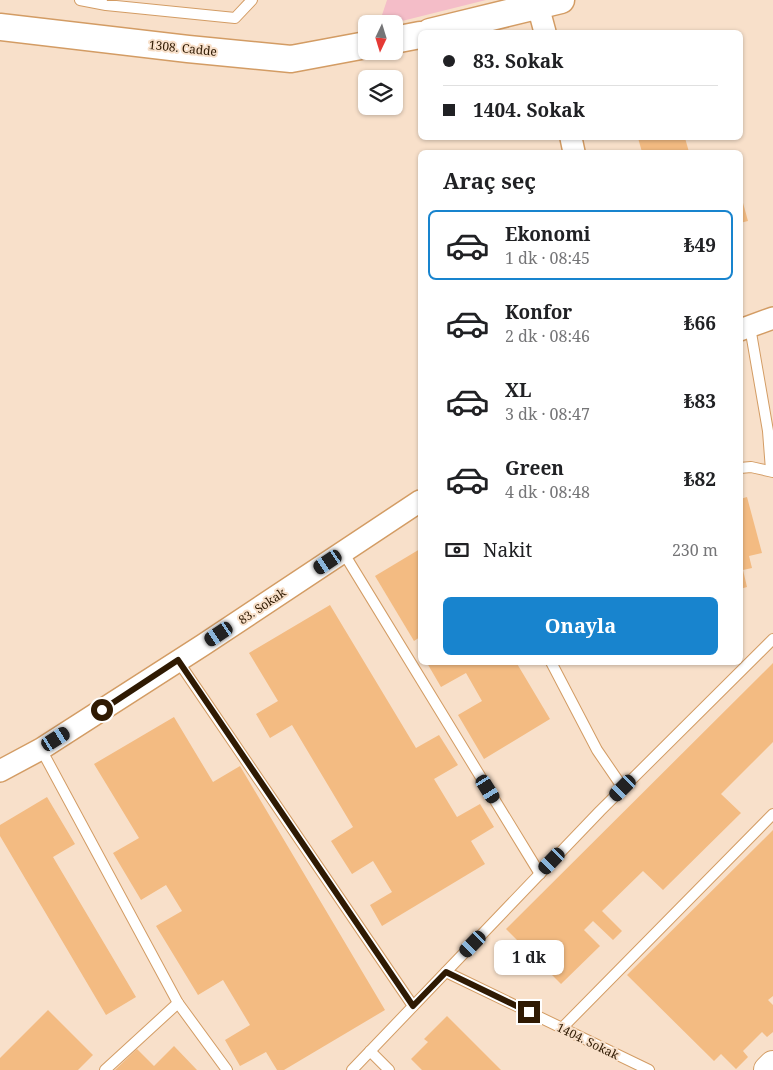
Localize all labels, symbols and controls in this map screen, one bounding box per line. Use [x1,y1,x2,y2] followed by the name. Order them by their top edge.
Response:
[358,15,402,60] north arrow
[358,15,403,115] map controls
[148,36,218,60] street label: 1308. Cadde
[473,48,563,74] text: 83. Sokak
[358,70,403,115] button: layers
[473,97,585,123] text: 1404. Sokak
[443,165,536,195] text: Araç seç
[505,221,591,247] text: Ekonomi
[445,223,490,268] icon: car
[684,232,716,258] text: ₺49
[505,247,590,269] text: 1 dk · 08:45
[505,299,572,325] text: Konfor
[445,301,490,346] icon: car
[684,310,716,336] text: ₺66
[505,325,590,347] text: 2 dk · 08:46
[505,377,531,403] text: XL
[445,379,490,424] icon: car
[684,388,716,414] text: ₺83
[505,403,590,425] text: 3 dk · 08:47
[505,455,564,481] text: Green
[445,457,490,502] icon: car
[684,466,716,492] text: ₺82
[505,481,590,503] text: 4 dk · 08:48
[443,536,471,564] icon: cash
[483,537,532,563] text: Nakit
[672,539,718,561] text: 230 m
[311,547,344,577] car
[235,583,290,628] street label: 83. Sokak
[443,597,718,655] button: Onayla
[202,619,235,649] car
[91,699,113,721] route start
[39,725,72,753] car
[473,772,502,806] car
[607,772,638,804] car
[536,845,567,877] car
[457,928,488,960] car
[494,940,564,974] callout: 1 dk
[512,946,546,968] text: 1 dk
[518,1001,540,1023] route end
[554,1019,623,1064] street label: 1404. Sokak

